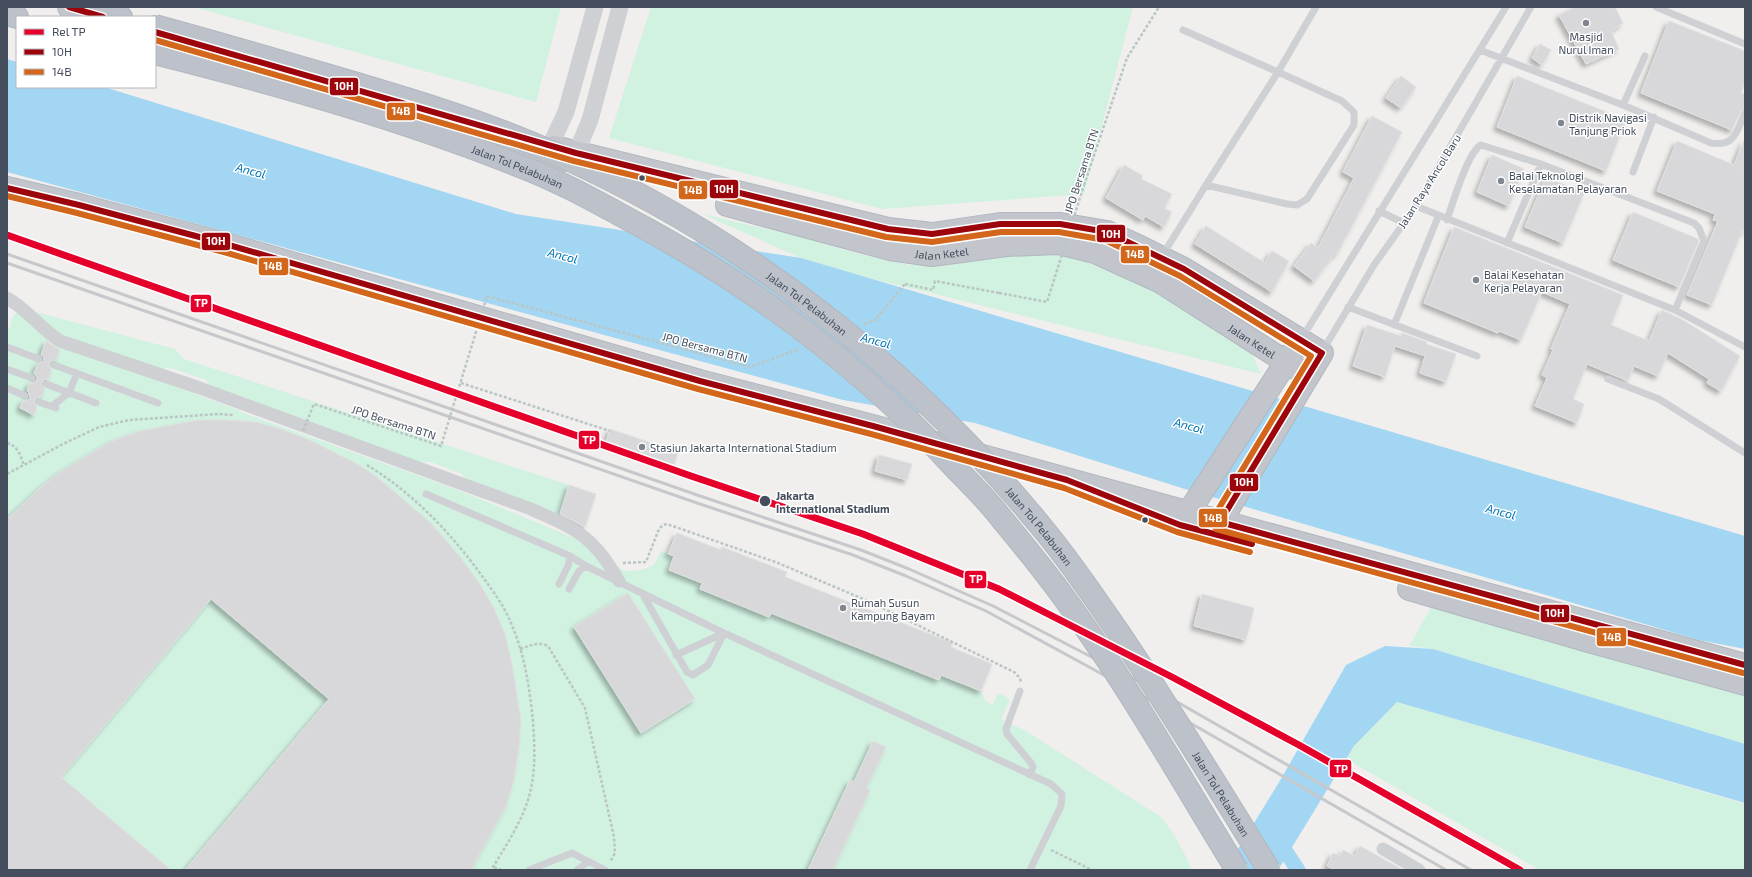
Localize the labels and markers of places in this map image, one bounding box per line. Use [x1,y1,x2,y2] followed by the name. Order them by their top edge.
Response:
[1581,18,1591,28] marker: Masjid Nurul Iman
[1558,30,1614,56] place label: Masjid Nurul Iman
[1569,111,1647,138] place label: Distrik Navigasi Tanjung Priok
[1556,118,1566,128] marker: Distrik Navigasi Tanjung Priok
[1509,169,1627,195] place label: Balai Teknologi Keselamatan Pelayaran
[637,173,647,183] unlabelled marker
[1496,176,1506,186] marker: Balai Teknologi Keselamatan Pelayaran
[1484,268,1564,295] place label: Balai Kesehatan Kerja Pelayaran
[1471,275,1481,285] marker: Balai Kesehatan Kerja Pelayaran
[650,441,837,454] place label: Stasiun Jakarta International Stadium
[637,442,647,452] marker: Stasiun Jakarta International Stadium
[776,489,890,515] place label: Jakarta International Stadium
[758,494,772,508] marker: Jakarta International Stadium
[1140,515,1150,525] unlabelled marker
[851,596,935,622] place label: Rumah Susun Kampung Bayam
[838,603,848,613] marker: Rumah Susun Kampung Bayam

